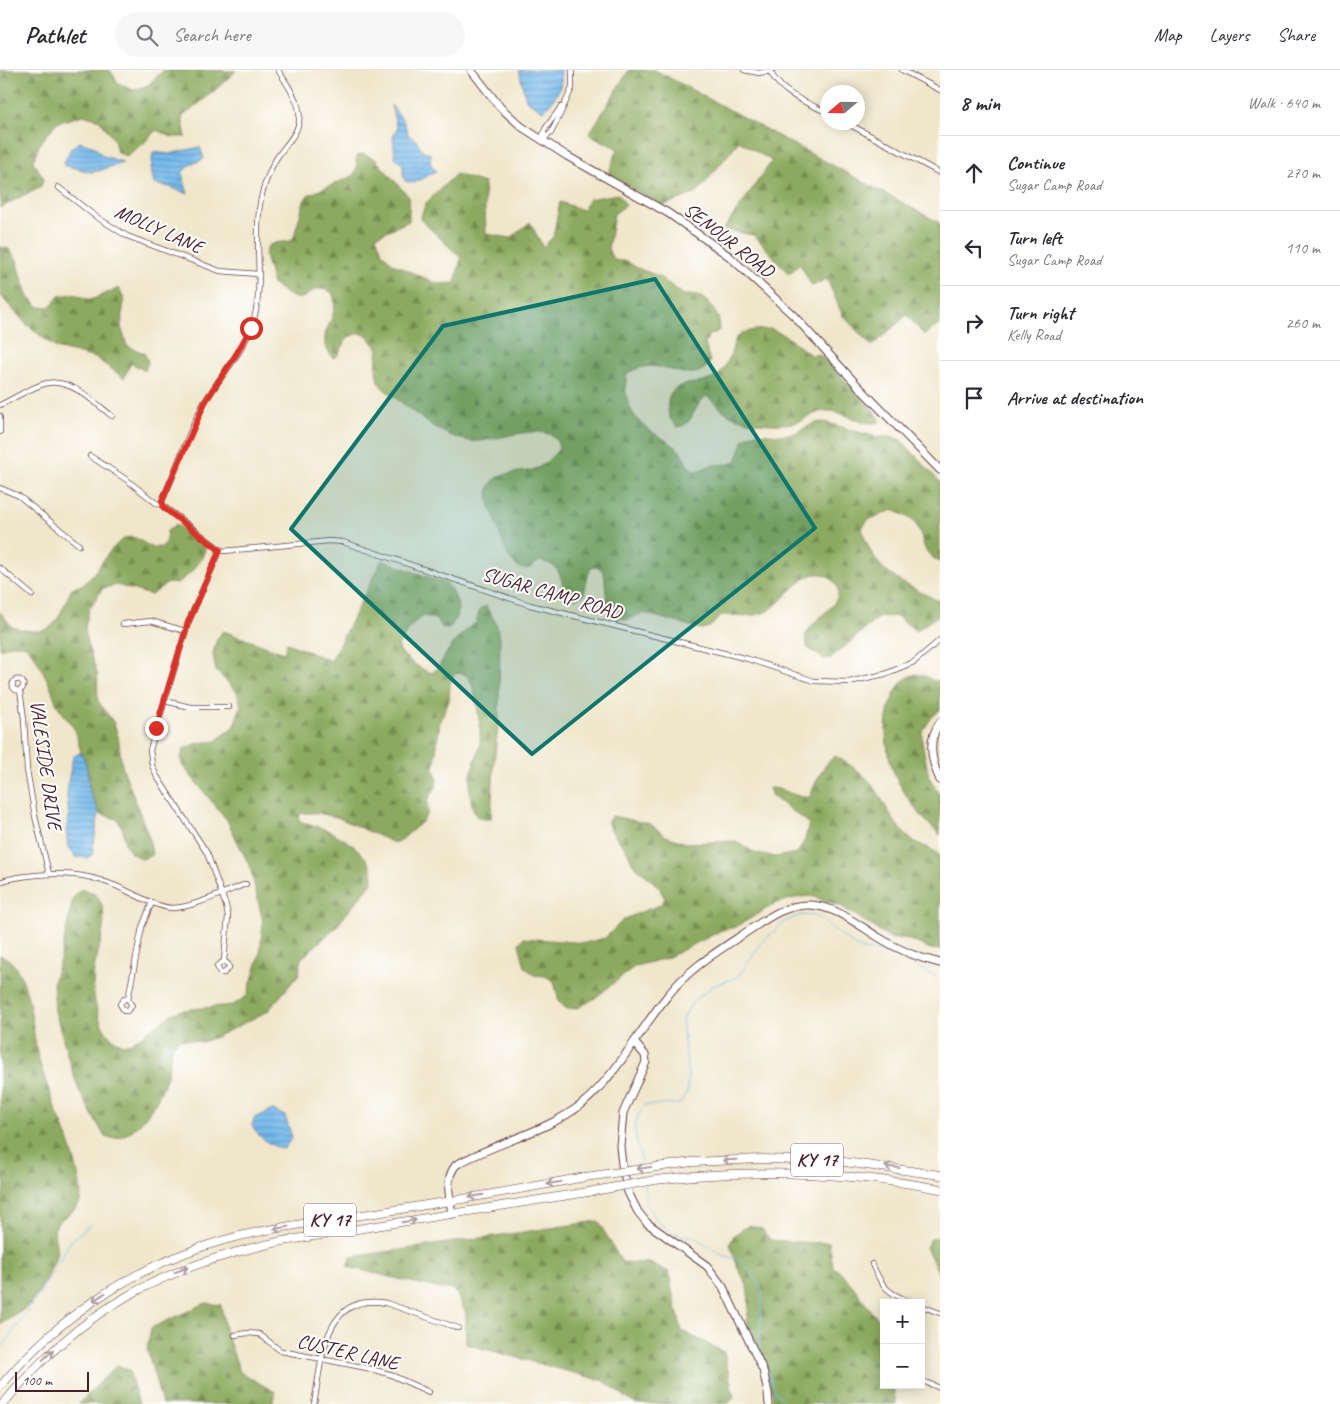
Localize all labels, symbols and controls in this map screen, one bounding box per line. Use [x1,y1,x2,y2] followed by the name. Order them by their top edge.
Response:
[115,12,465,57] search box
[25,20,85,50] text: Pathlet
[133,21,161,49] icon: search
[173,23,251,47] text: Search here
[1154,24,1182,46] text: Map
[1210,24,1249,46] text: Layers
[1277,24,1315,46] text: Share
[820,85,865,130] north arrow
[960,90,1000,116] text: 8 min
[1248,93,1320,113] text: Walk · 640 m
[1007,151,1064,175] text: Continue
[960,159,988,187] icon: ahead
[1286,163,1320,183] text: 270 m
[1007,175,1101,195] text: Sugar Camp Road
[679,197,780,284] street label: SENOUR ROAD
[111,199,210,261] street label: MOLLY LANE
[1007,226,1062,250] text: Turn left
[960,234,988,262] icon: left
[1286,238,1320,258] text: 110 m
[1007,250,1101,270] text: Sugar Camp Road
[1007,301,1074,325] text: Turn right
[960,309,988,337] icon: right
[1286,313,1320,333] text: 260 m
[240,317,263,340] route start
[1007,325,1061,345] text: Kelly Road
[960,384,988,412] icon: arrive
[1007,386,1143,410] text: Arrive at destination
[479,561,626,625] street label: SUGAR CAMP ROAD
[25,699,68,834] street label: VALESIDE DRIVE
[145,717,168,740] route end
[791,1144,843,1176] road number: KY 17
[722,1155,738,1165] one-way arrow
[884,1162,900,1172] one-way arrow
[636,1163,652,1173] one-way arrow
[547,1178,563,1188] one-way arrow
[468,1192,484,1202] one-way arrow
[304,1204,356,1236] road number: KY 17
[400,1216,416,1226] one-way arrow
[273,1224,289,1234] one-way arrow
[174,1264,189,1273] one-way arrow
[93,1293,107,1303] one-way arrow
[880,1299,925,1389] map controls
[880,1299,925,1344] button: +
[295,1328,404,1376] street label: CUSTER LANE
[880,1344,925,1389] button: −
[41,1349,54,1361] one-way arrow
[15,1369,89,1392] scale bar
[22,1372,52,1389] text: 100 m

